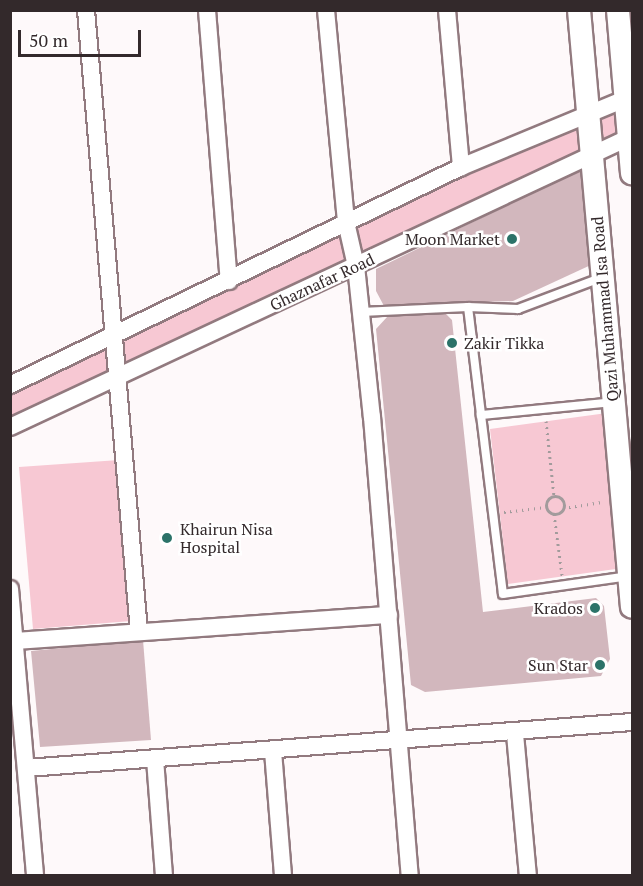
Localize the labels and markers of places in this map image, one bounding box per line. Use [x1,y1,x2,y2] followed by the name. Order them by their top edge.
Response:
[405,229,500,249] place label: Moon Market
[505,232,519,246] marker: Moon Market
[464,333,544,353] place label: Zakir Tikka
[445,336,459,350] marker: Zakir Tikka
[180,519,273,557] place label: Khairun Nisa Hospital
[158,529,176,547] marker: Khairun Nisa Hospital
[534,598,583,618] place label: Krados
[588,601,602,615] marker: Krados
[528,655,588,675] place label: Sun Star
[593,658,607,672] marker: Sun Star

